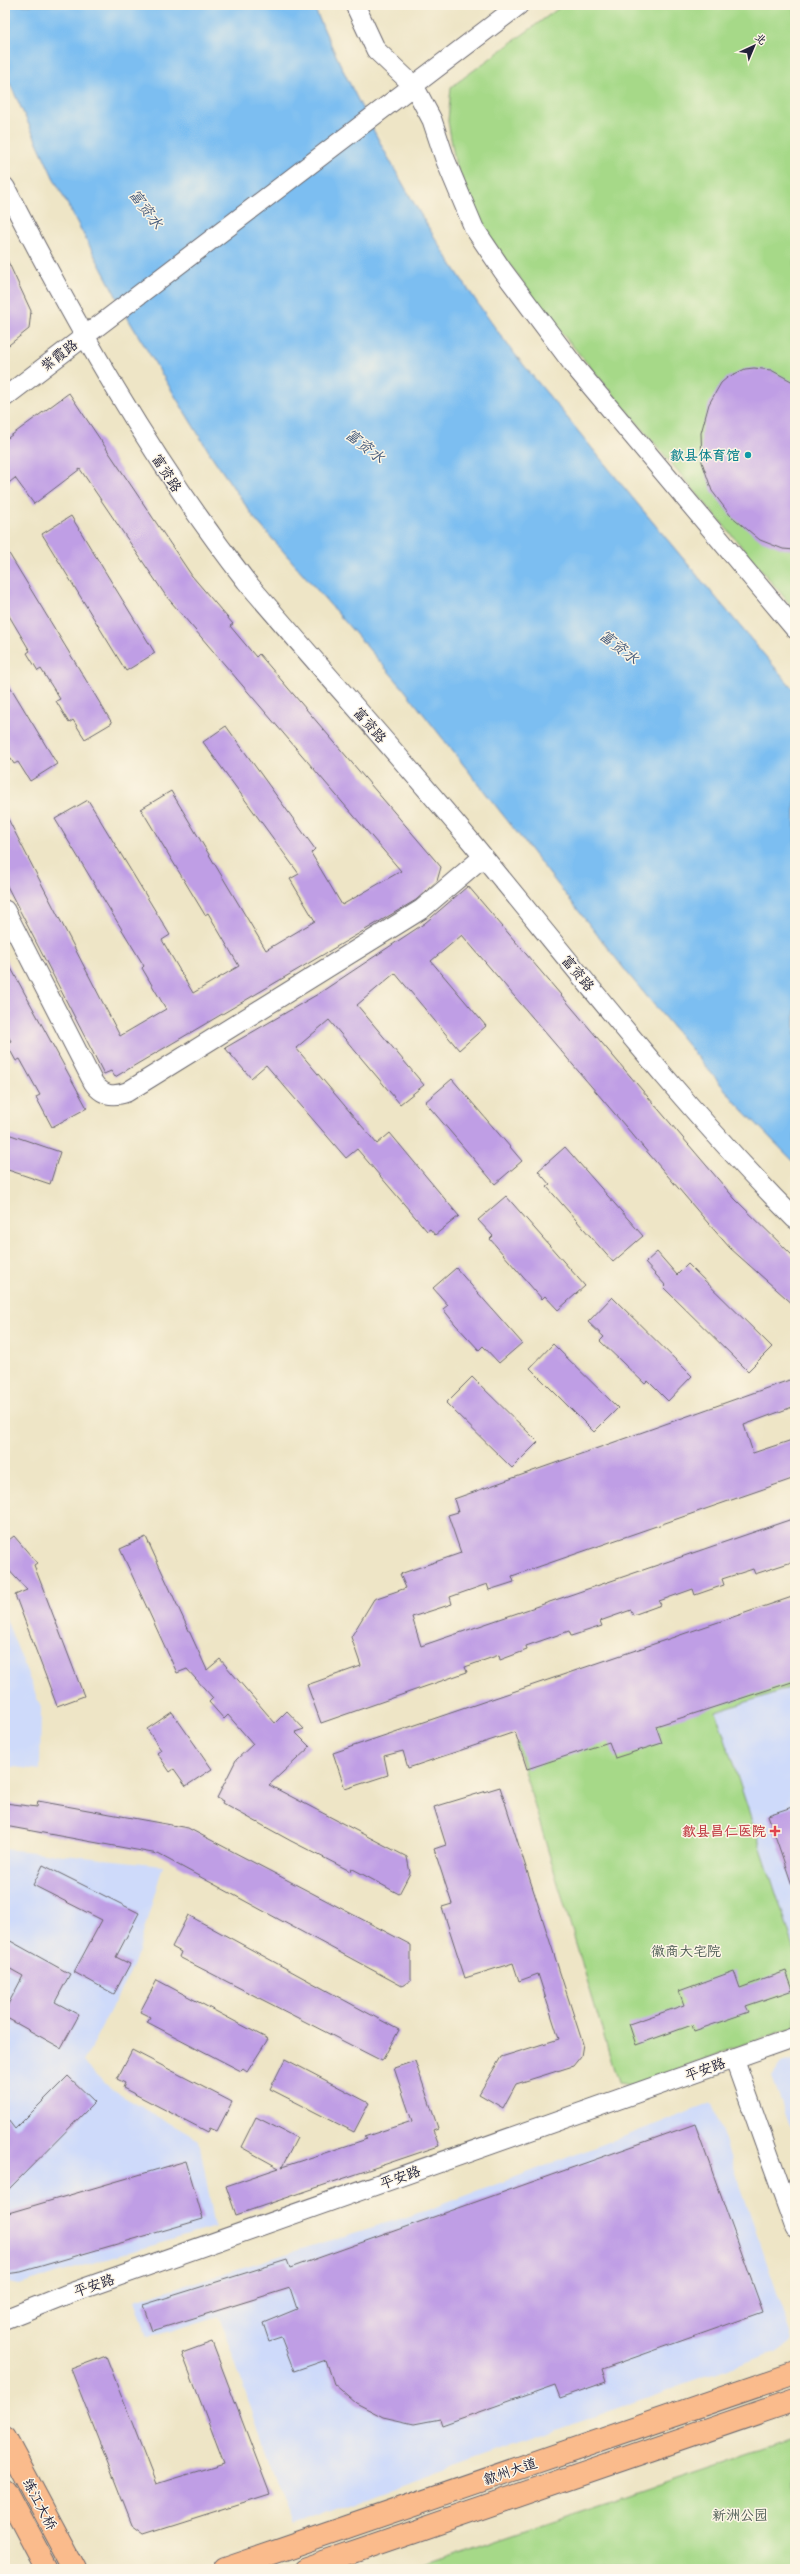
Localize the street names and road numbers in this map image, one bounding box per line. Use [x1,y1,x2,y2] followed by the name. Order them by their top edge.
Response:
[37,336,83,377] street label: 紫霞路
[145,451,185,497] street label: 富资路
[347,704,390,749] street label: 富资路
[555,952,598,997] street label: 富资路
[683,2054,729,2087] street label: 平安路
[378,2162,424,2195] street label: 平安路
[72,2271,118,2303] street label: 平安路
[481,2454,540,2491] street label: 歙州大道
[16,2476,60,2534] street label: 练江大桥

